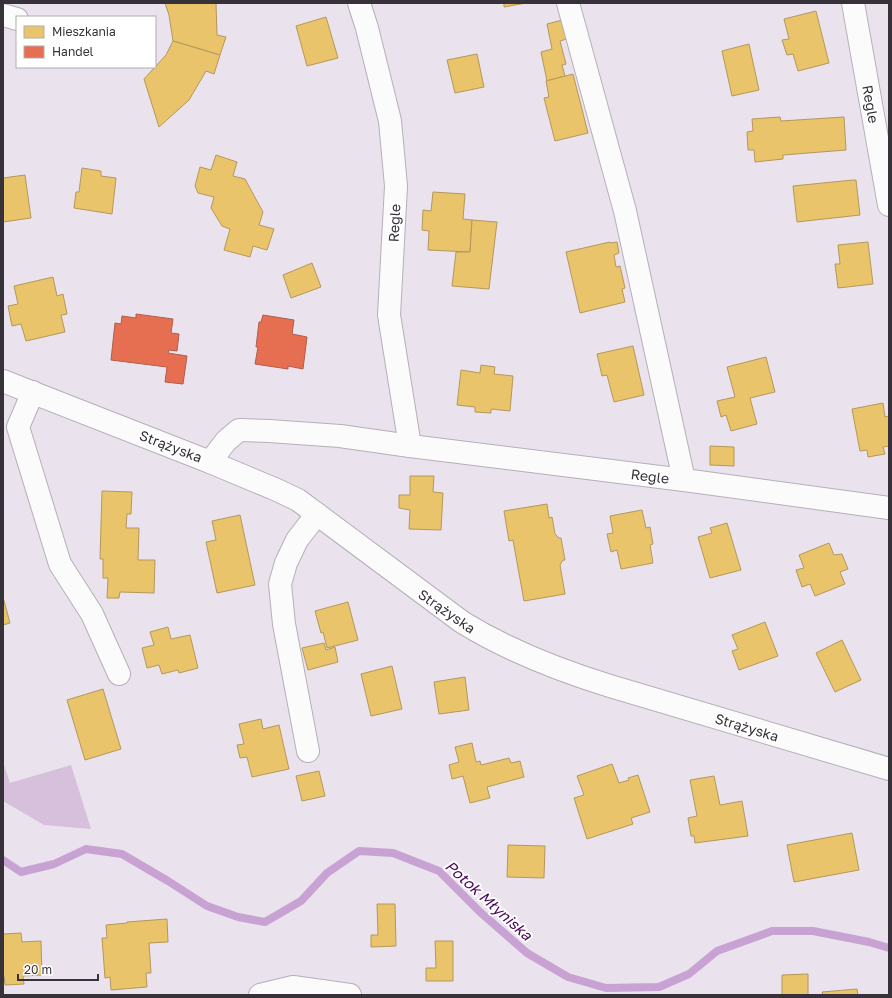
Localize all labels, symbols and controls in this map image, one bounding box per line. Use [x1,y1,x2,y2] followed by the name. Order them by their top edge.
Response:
[16,16,156,68] legend
[52,24,116,39] text: Mieszkania
[52,44,94,59] text: Handel
[859,84,883,124] street label: Regle
[385,203,403,243] street label: Regle
[137,426,205,466] street label: Strążyska
[630,465,670,487] street label: Regle
[415,585,479,637] street label: Strążyska
[713,709,781,745] street label: Strążyska
[441,856,537,945] water label: Potok Młyniska
[18,956,98,982] scale bar
[24,962,52,977] text: 20 m

